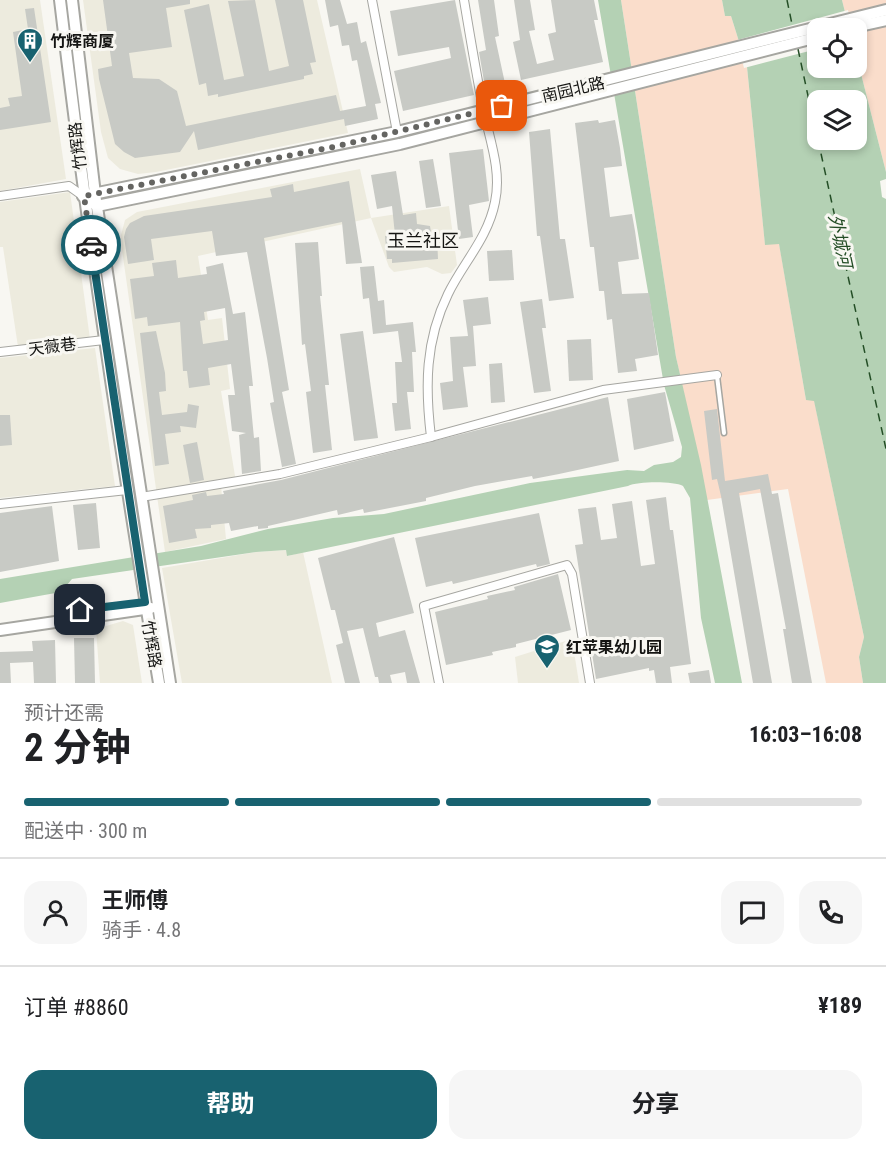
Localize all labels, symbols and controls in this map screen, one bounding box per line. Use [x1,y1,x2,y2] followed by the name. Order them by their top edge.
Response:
[807,18,867,150] map controls
[807,18,867,78] button: locate
[15,26,45,64] building icon: 竹辉商厦
[50,32,114,51] place label: 竹辉商厦
[540,73,606,106] street label: 南园北路
[476,80,527,131] pin
[485,89,518,122] icon: bag
[807,90,867,150] button: layers
[65,121,90,171] street label: 竹辉路
[825,212,857,272] water label: 外城河
[61,215,121,275] courier
[75,229,108,262] icon: car
[387,230,459,251] district label: 玉兰社区
[27,334,77,359] street label: 天薇巷
[54,584,105,635] pin
[63,593,96,626] icon: home
[138,619,165,669] street label: 竹辉路
[532,632,562,670] school or university icon: 红苹果幼儿园
[566,638,662,657] place label: 红苹果幼儿园
[24,701,104,725] text: 预计还需
[749,722,862,747] text: 16:03–16:08
[24,725,131,771] text: 2 分钟
[24,819,147,843] text: 配送中 · 300 m
[24,881,87,944] button: person
[721,881,784,944] button: chat
[799,881,862,944] button: phone
[102,888,168,913] text: 王师傅
[102,918,181,942] text: 骑手 · 4.8
[818,993,862,1018] text: ¥189
[24,995,129,1020] text: 订单 #8860
[24,1070,437,1139] button: 帮助
[449,1070,862,1139] button: 分享

